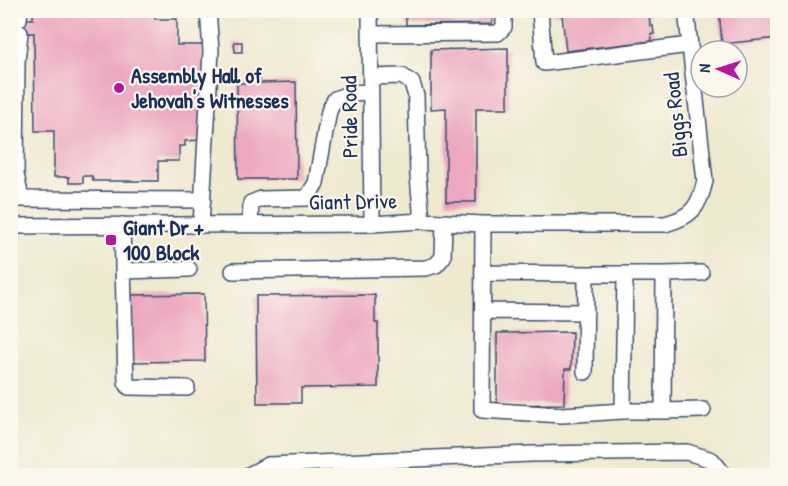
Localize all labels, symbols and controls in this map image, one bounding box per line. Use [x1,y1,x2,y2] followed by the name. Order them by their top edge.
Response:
[689,39,749,99] north arrow
[131,60,289,115] place label: Assembly Hall of Jehovah's Witnesses
[693,63,715,73] text: N
[656,71,694,159] street label: Biggs Road
[333,75,365,158] street label: Pride Road
[112,81,126,95] marker: Assembly Hall of Jehovah's Witnesses
[309,185,398,217] street label: Giant Drive
[123,212,204,267] place label: Giant Dr + 100 Block
[104,233,118,247] marker: Giant Dr + 100 Block

